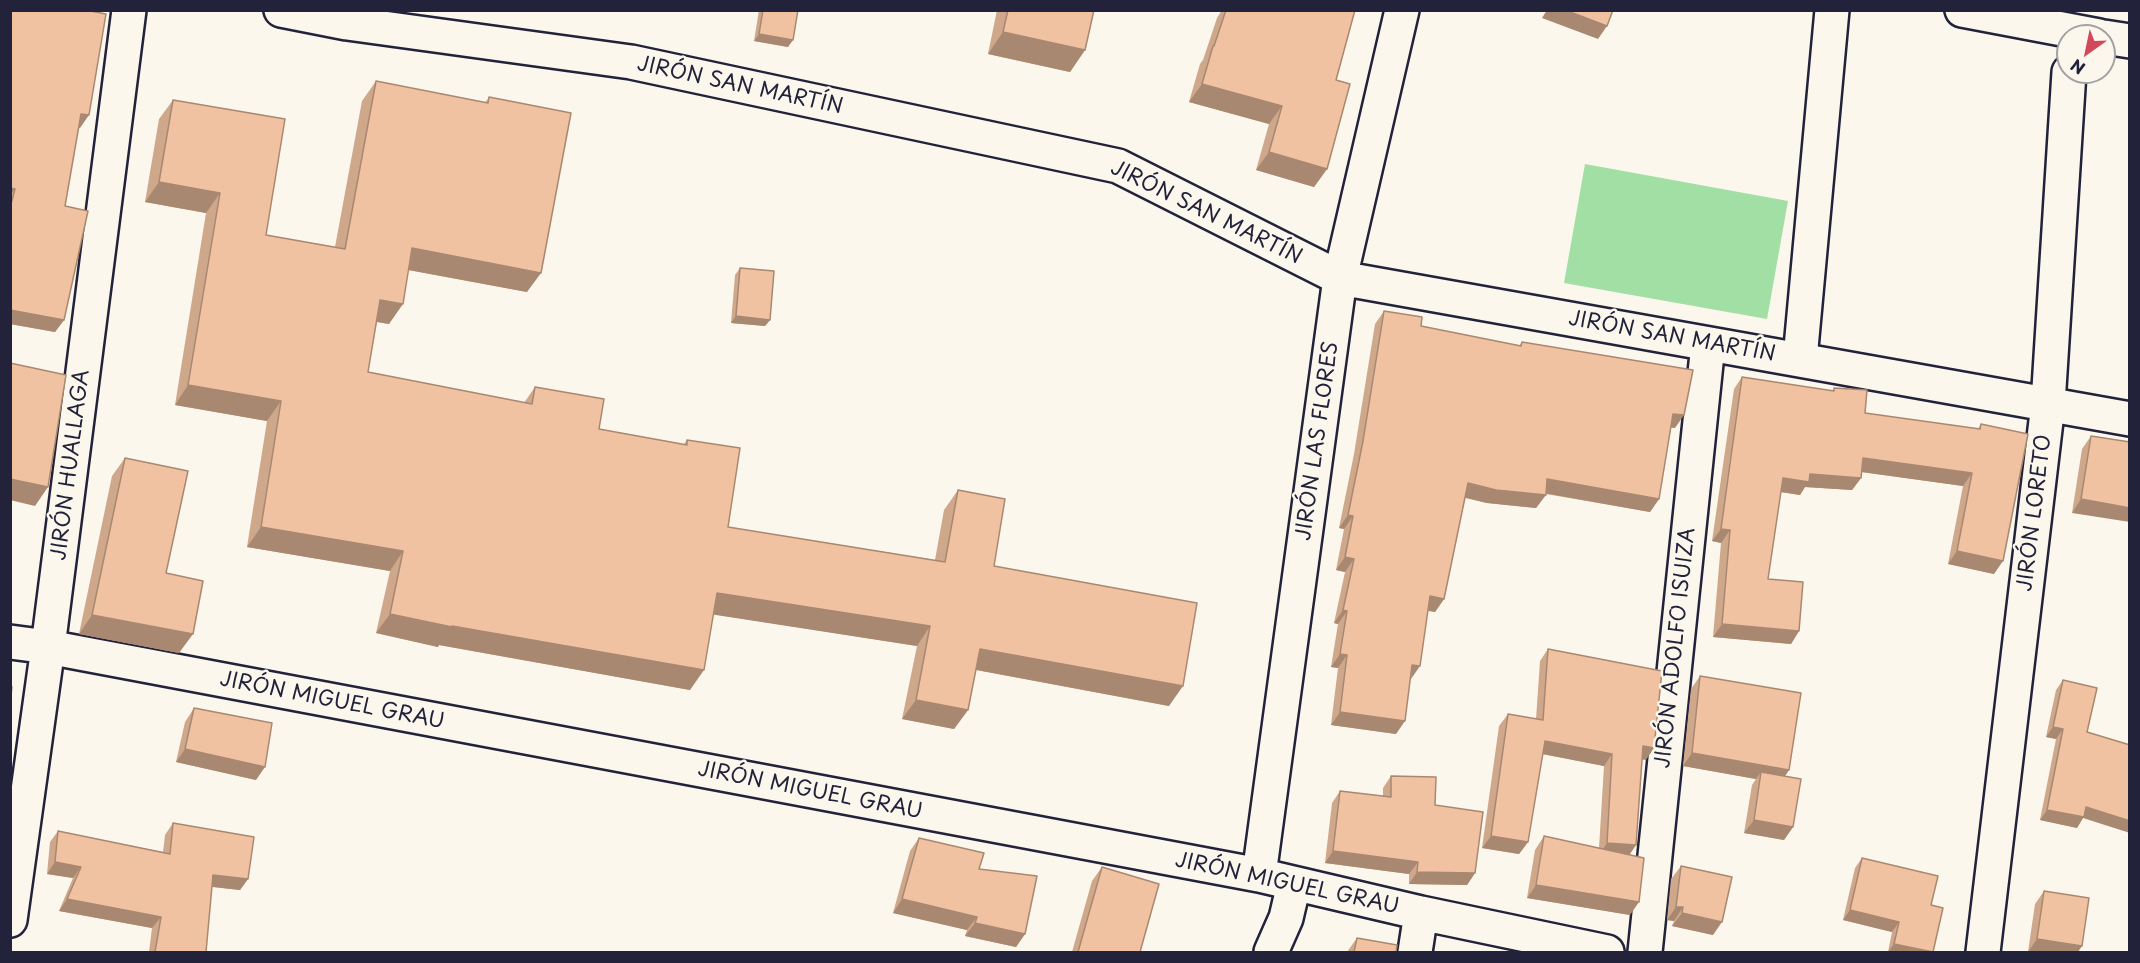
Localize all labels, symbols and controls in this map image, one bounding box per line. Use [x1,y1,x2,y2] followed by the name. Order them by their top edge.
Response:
[2056,24,2116,84] north arrow
[635,52,845,120] street label: JIRÓN SAN MARTÍN
[2065,54,2089,81] text: N
[1106,156,1306,270] street label: JIRÓN SAN MARTÍN
[1567,306,1777,368] street label: JIRÓN SAN MARTÍN
[1292,340,1344,542] street label: JIRÓN LAS FLORES
[47,368,95,562] street label: JIRÓN HUALLAGA
[2013,433,2057,593] street label: JIRÓN LORETO
[1651,526,1701,770] street label: JIRÓN ADOLFO ISUIZA
[218,667,446,735] street label: JIRÓN MIGUEL GRAU
[696,757,924,825] street label: JIRÓN MIGUEL GRAU
[1173,848,1401,920] street label: JIRÓN MIGUEL GRAU

